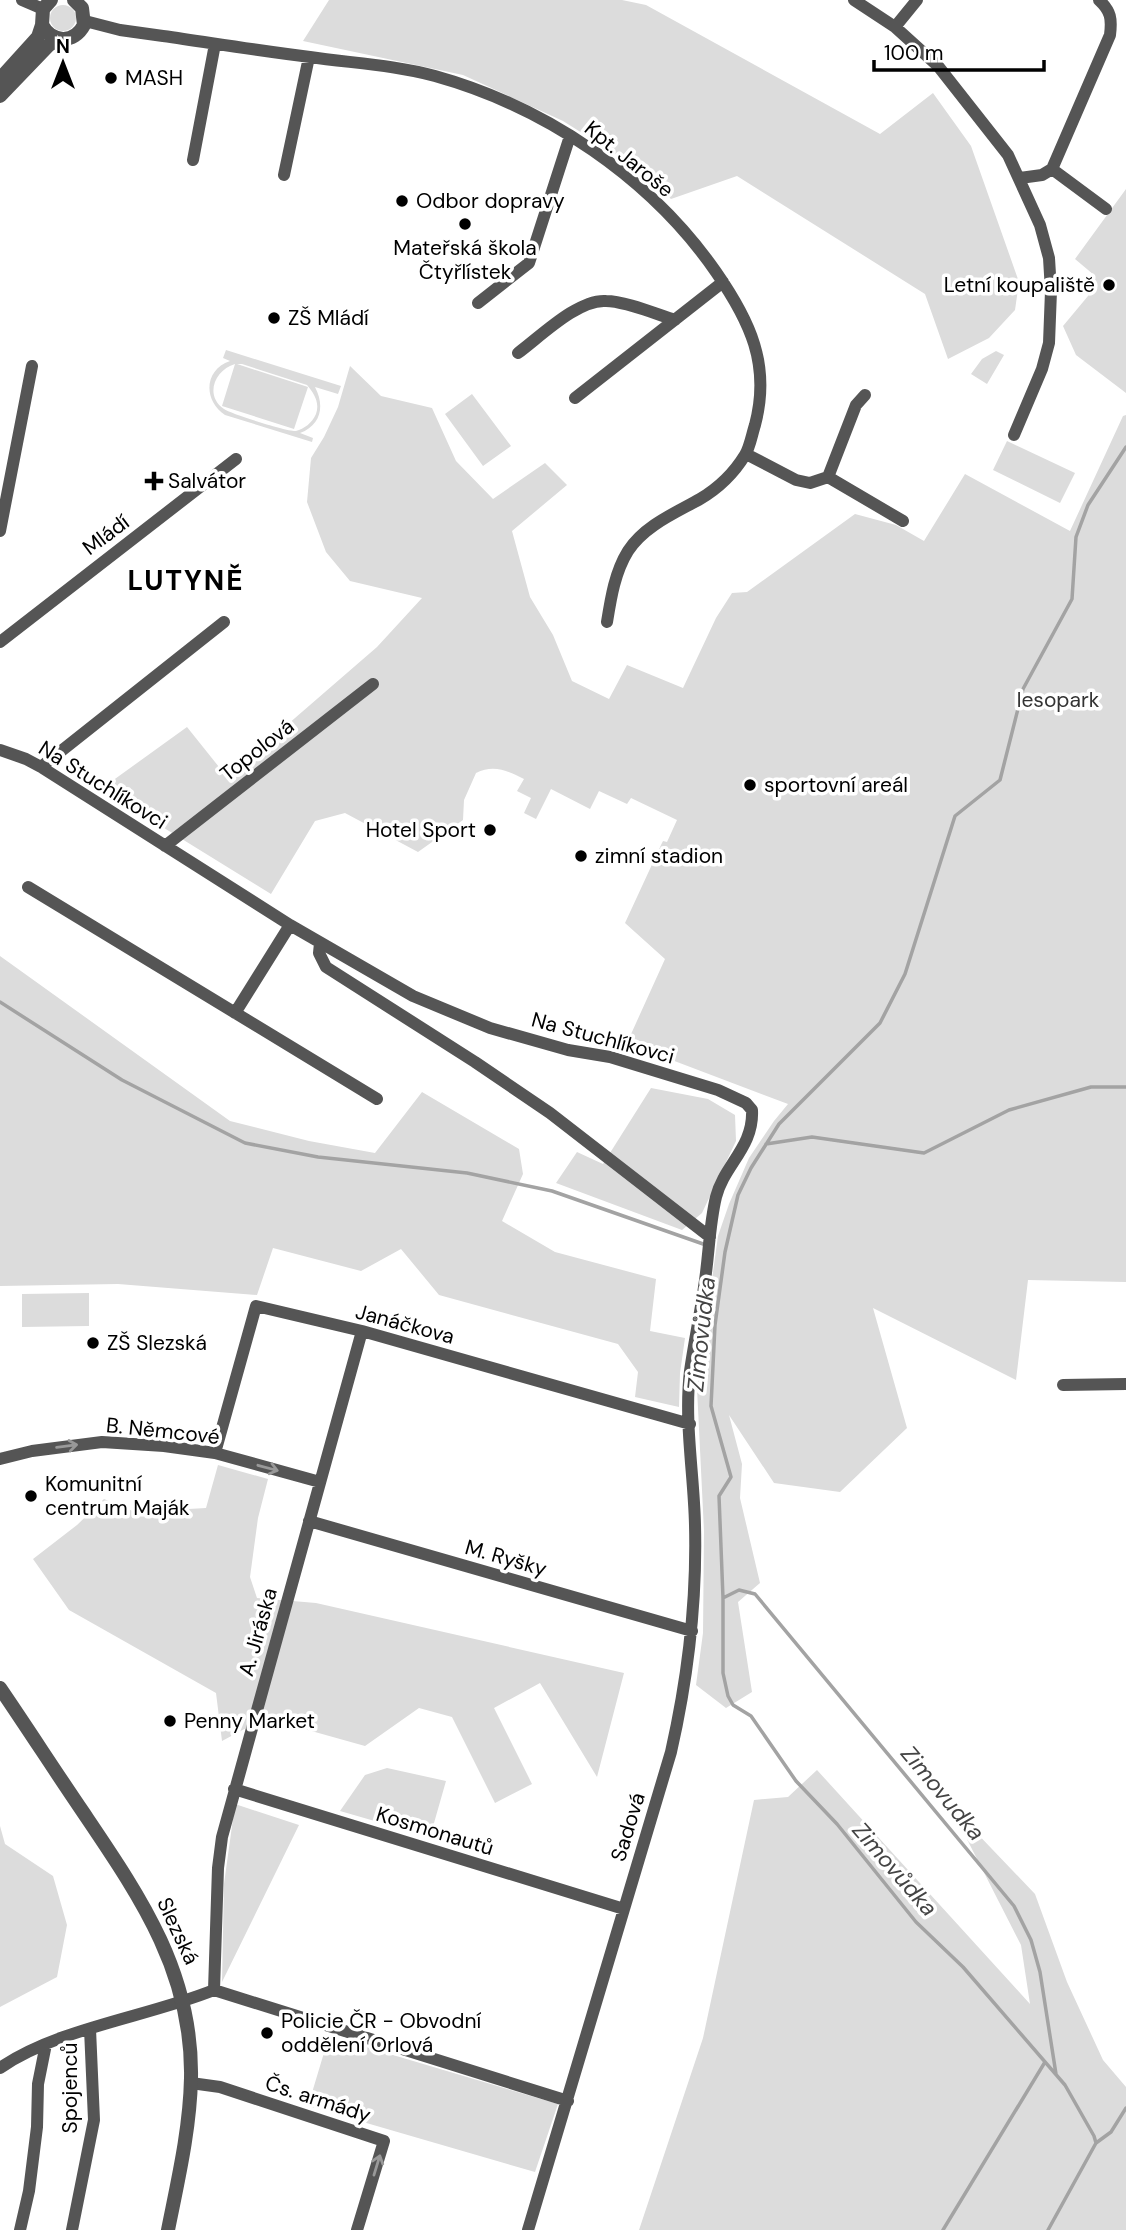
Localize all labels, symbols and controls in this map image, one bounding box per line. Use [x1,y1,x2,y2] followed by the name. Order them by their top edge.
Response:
[28,28,98,98] north arrow
[874,28,1044,72] scale bar
[56,34,70,59] text: N
[884,39,944,67] text: 100 m
[125,64,183,92] place label: MASH
[103,70,119,86] marker: MASH
[579,114,680,204] street label: Kpt. Jaroše
[416,187,565,215] place label: Odbor dopravy
[394,193,410,209] marker: Odbor dopravy
[457,216,473,232] marker: Mateřská škola Čtyřlístek
[393,234,537,286] place label: Mateřská škola Čtyřlístek
[944,271,1095,299] place label: Letní koupaliště
[1101,277,1117,293] marker: Letní koupaliště
[288,304,369,332] place label: ZŠ Mládí
[266,310,282,326] marker: ZŠ Mládí
[168,467,246,495] place label: Salvátor
[146,473,162,489] marker: Salvátor
[77,508,135,562] street label: Mládí
[127,562,245,599] district label: LUTYNĚ
[1017,686,1100,714] park label: lesopark
[214,712,300,788] street label: Topolová
[33,734,173,836] street label: Na Stuchlíkovci
[764,771,908,799] place label: sportovní areál
[742,777,758,793] marker: sportovní areál
[366,816,476,844] place label: Hotel Sport
[482,822,498,838] marker: Hotel Sport
[595,842,723,870] place label: zimní stadion
[573,848,589,864] marker: zimní stadion
[528,1005,678,1071] street label: Na Stuchlíkovci
[680,1275,722,1393] water label: Zimovůdka
[353,1297,457,1351] street label: Janáčkova
[107,1329,207,1357] place label: ZŠ Slezská
[85,1335,101,1351] marker: ZŠ Slezská
[105,1411,221,1451] street label: B. Němcové
[55,1440,78,1453] one-way arrow
[257,1462,279,1475] one-way arrow
[45,1470,190,1522] place label: Komunitní centrum Maják
[23,1488,39,1504] marker: Komunitní centrum Maják
[462,1533,550,1583] street label: M. Ryšky
[232,1584,284,1680] street label: A. Jiráska
[184,1707,315,1735] place label: Penny Market
[162,1713,178,1729] marker: Penny Market
[894,1739,992,1847] water label: Zimovudka
[604,1789,652,1865] street label: Sadová
[373,1800,497,1862] street label: Kosmonautů
[846,1816,944,1922] water label: Zimovůdka
[150,1893,206,1969] street label: Slezská
[281,2007,481,2059] place label: Policie ČR - Obvodní oddělení Orlová
[259,2025,275,2041] marker: Policie ČR - Obvodní oddělení Orlová
[56,2043,84,2133] street label: Spojenců
[262,2069,375,2129] street label: Čs. armády
[371,2154,384,2176] one-way arrow

